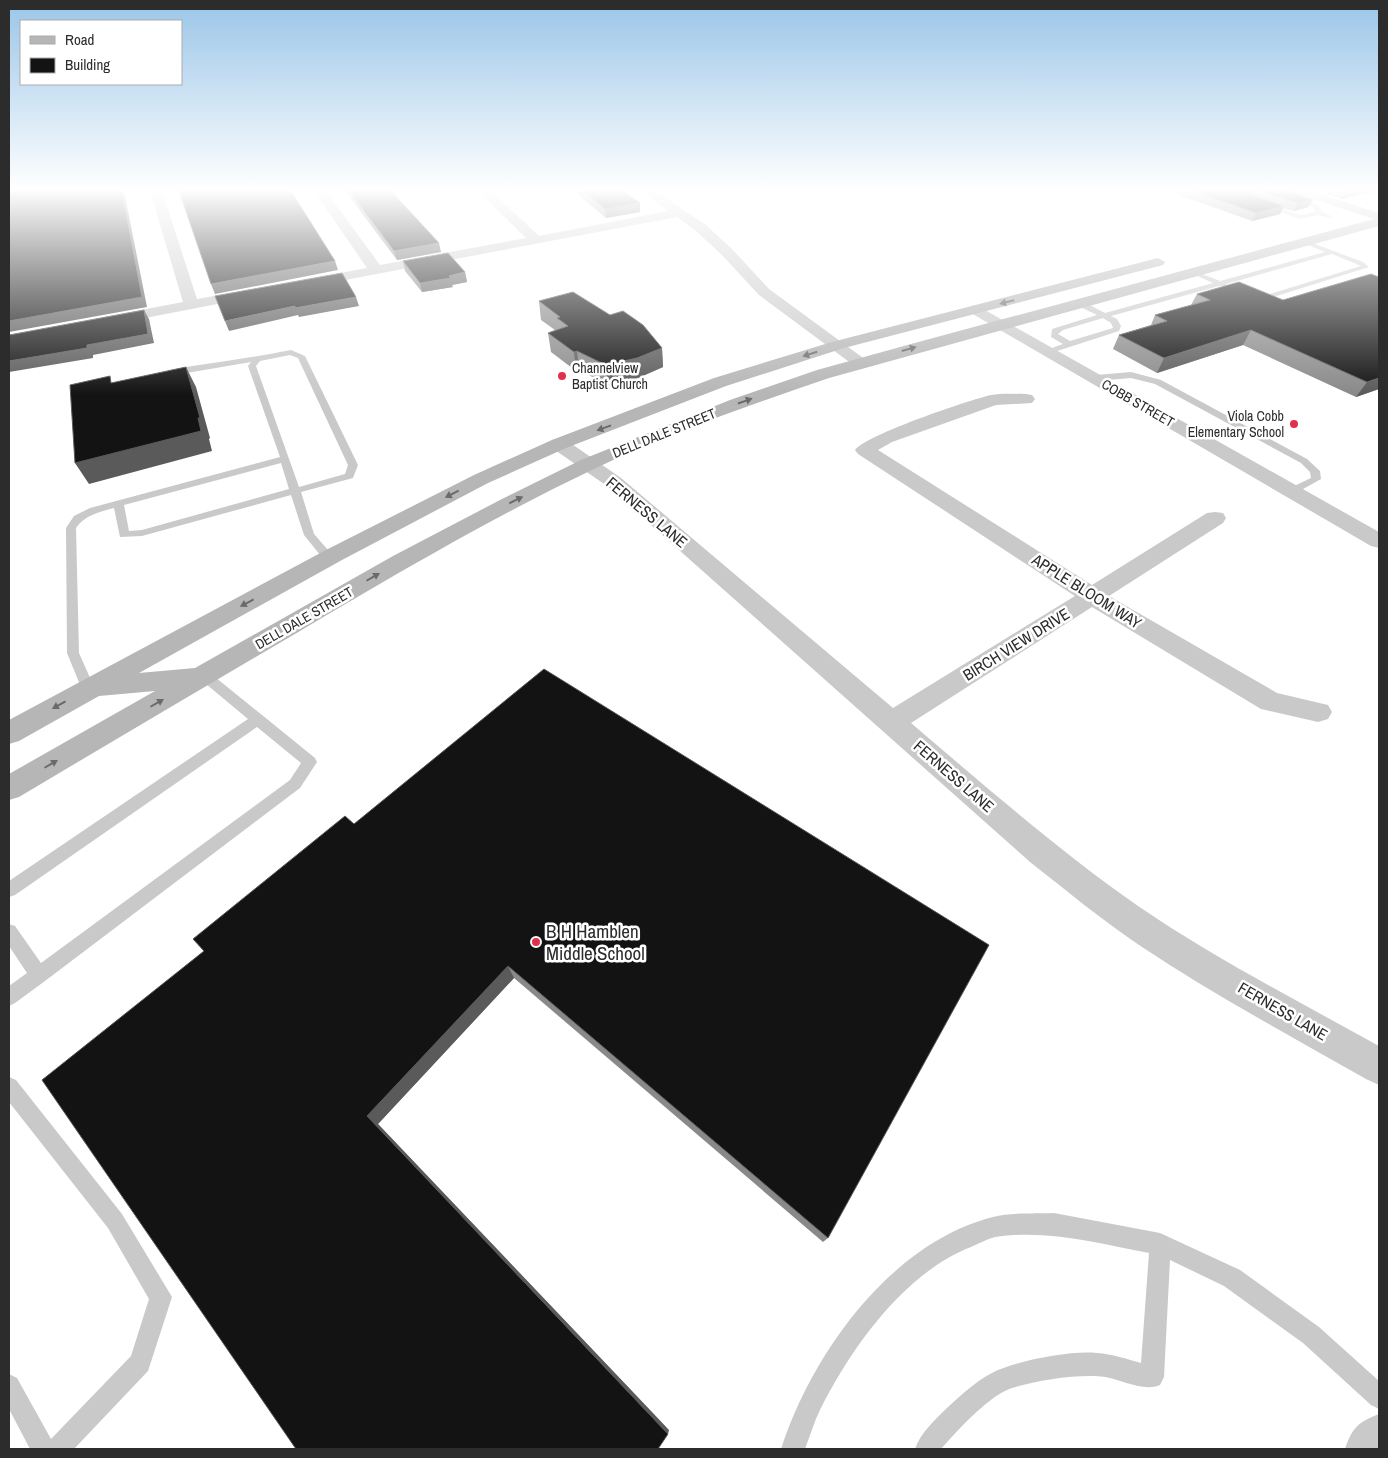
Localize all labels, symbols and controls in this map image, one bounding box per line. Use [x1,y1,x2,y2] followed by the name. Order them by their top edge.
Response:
[20,20,182,85] legend
[65,29,94,50] text: Road
[65,54,110,75] text: Building
[1000,298,1015,306] one-way arrow
[902,345,917,353] one-way arrow
[802,350,817,358] one-way arrow
[572,359,648,393] place label: Channelview Baptist Church
[556,370,568,382] marker: Channelview Baptist Church
[1098,375,1178,431] street label: COBB STREET
[738,397,753,405] one-way arrow
[610,404,718,462] street label: DELL DALE STREET
[1188,407,1284,441] place label: Viola Cobb Elementary School
[1288,418,1300,430] marker: Viola Cobb Elementary School
[597,424,612,432] one-way arrow
[602,471,692,553] street label: FERNESS LANE
[444,490,459,498] one-way arrow
[508,496,523,504] one-way arrow
[1027,548,1146,634] street label: APPLE BLOOM WAY
[366,573,379,582] one-way arrow
[252,583,356,653] street label: DELL DALE STREET
[240,598,254,607] one-way arrow
[959,602,1073,686] street label: BIRCH VIEW DRIVE
[150,699,163,708] one-way arrow
[52,701,65,710] one-way arrow
[909,735,999,817] street label: FERNESS LANE
[44,760,58,768] one-way arrow
[546,918,645,966] place label: B H Hamblen Middle School
[530,936,542,948] marker: B H Hamblen Middle School
[1234,977,1332,1045] street label: FERNESS LANE

